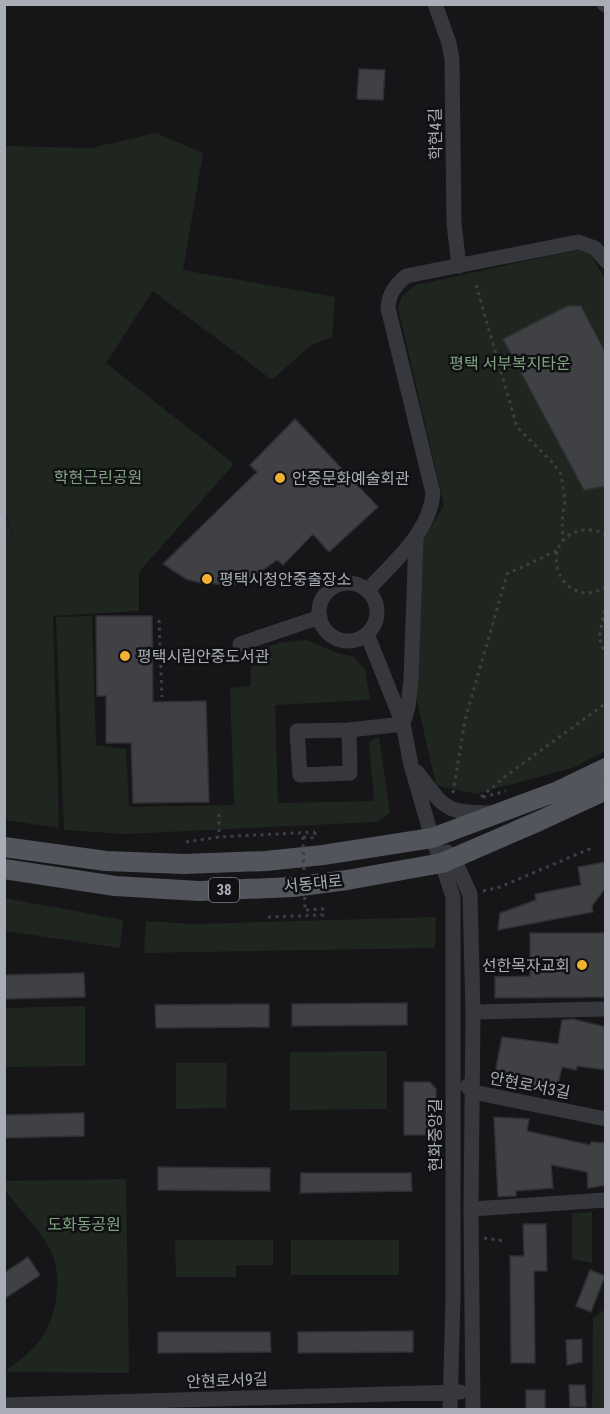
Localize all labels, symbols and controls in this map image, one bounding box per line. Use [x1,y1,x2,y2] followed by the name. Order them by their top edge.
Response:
[426,108,445,160] street label: 학현4길
[449,354,571,373] park label: 평택 서부복지타운
[54,468,142,487] park label: 학현근린공원
[292,469,410,488] place label: 안중문화예술회관
[273,471,287,485] marker: 안중문화예술회관
[219,570,351,589] place label: 평택시청안중출장소
[200,572,214,586] marker: 평택시청안중출장소
[137,647,270,666] place label: 평택시립안중도서관
[118,649,132,663] marker: 평택시립안중도서관
[283,871,344,896] street label: 서동대로
[209,878,239,902] road number: 38
[482,956,570,975] place label: 선한목자교회
[575,958,589,972] marker: 선한목자교회
[488,1068,572,1103] street label: 안현로서3길
[426,1098,445,1172] street label: 현화중앙길
[47,1215,121,1234] park label: 도화동공원
[186,1370,268,1391] street label: 안현로서9길

